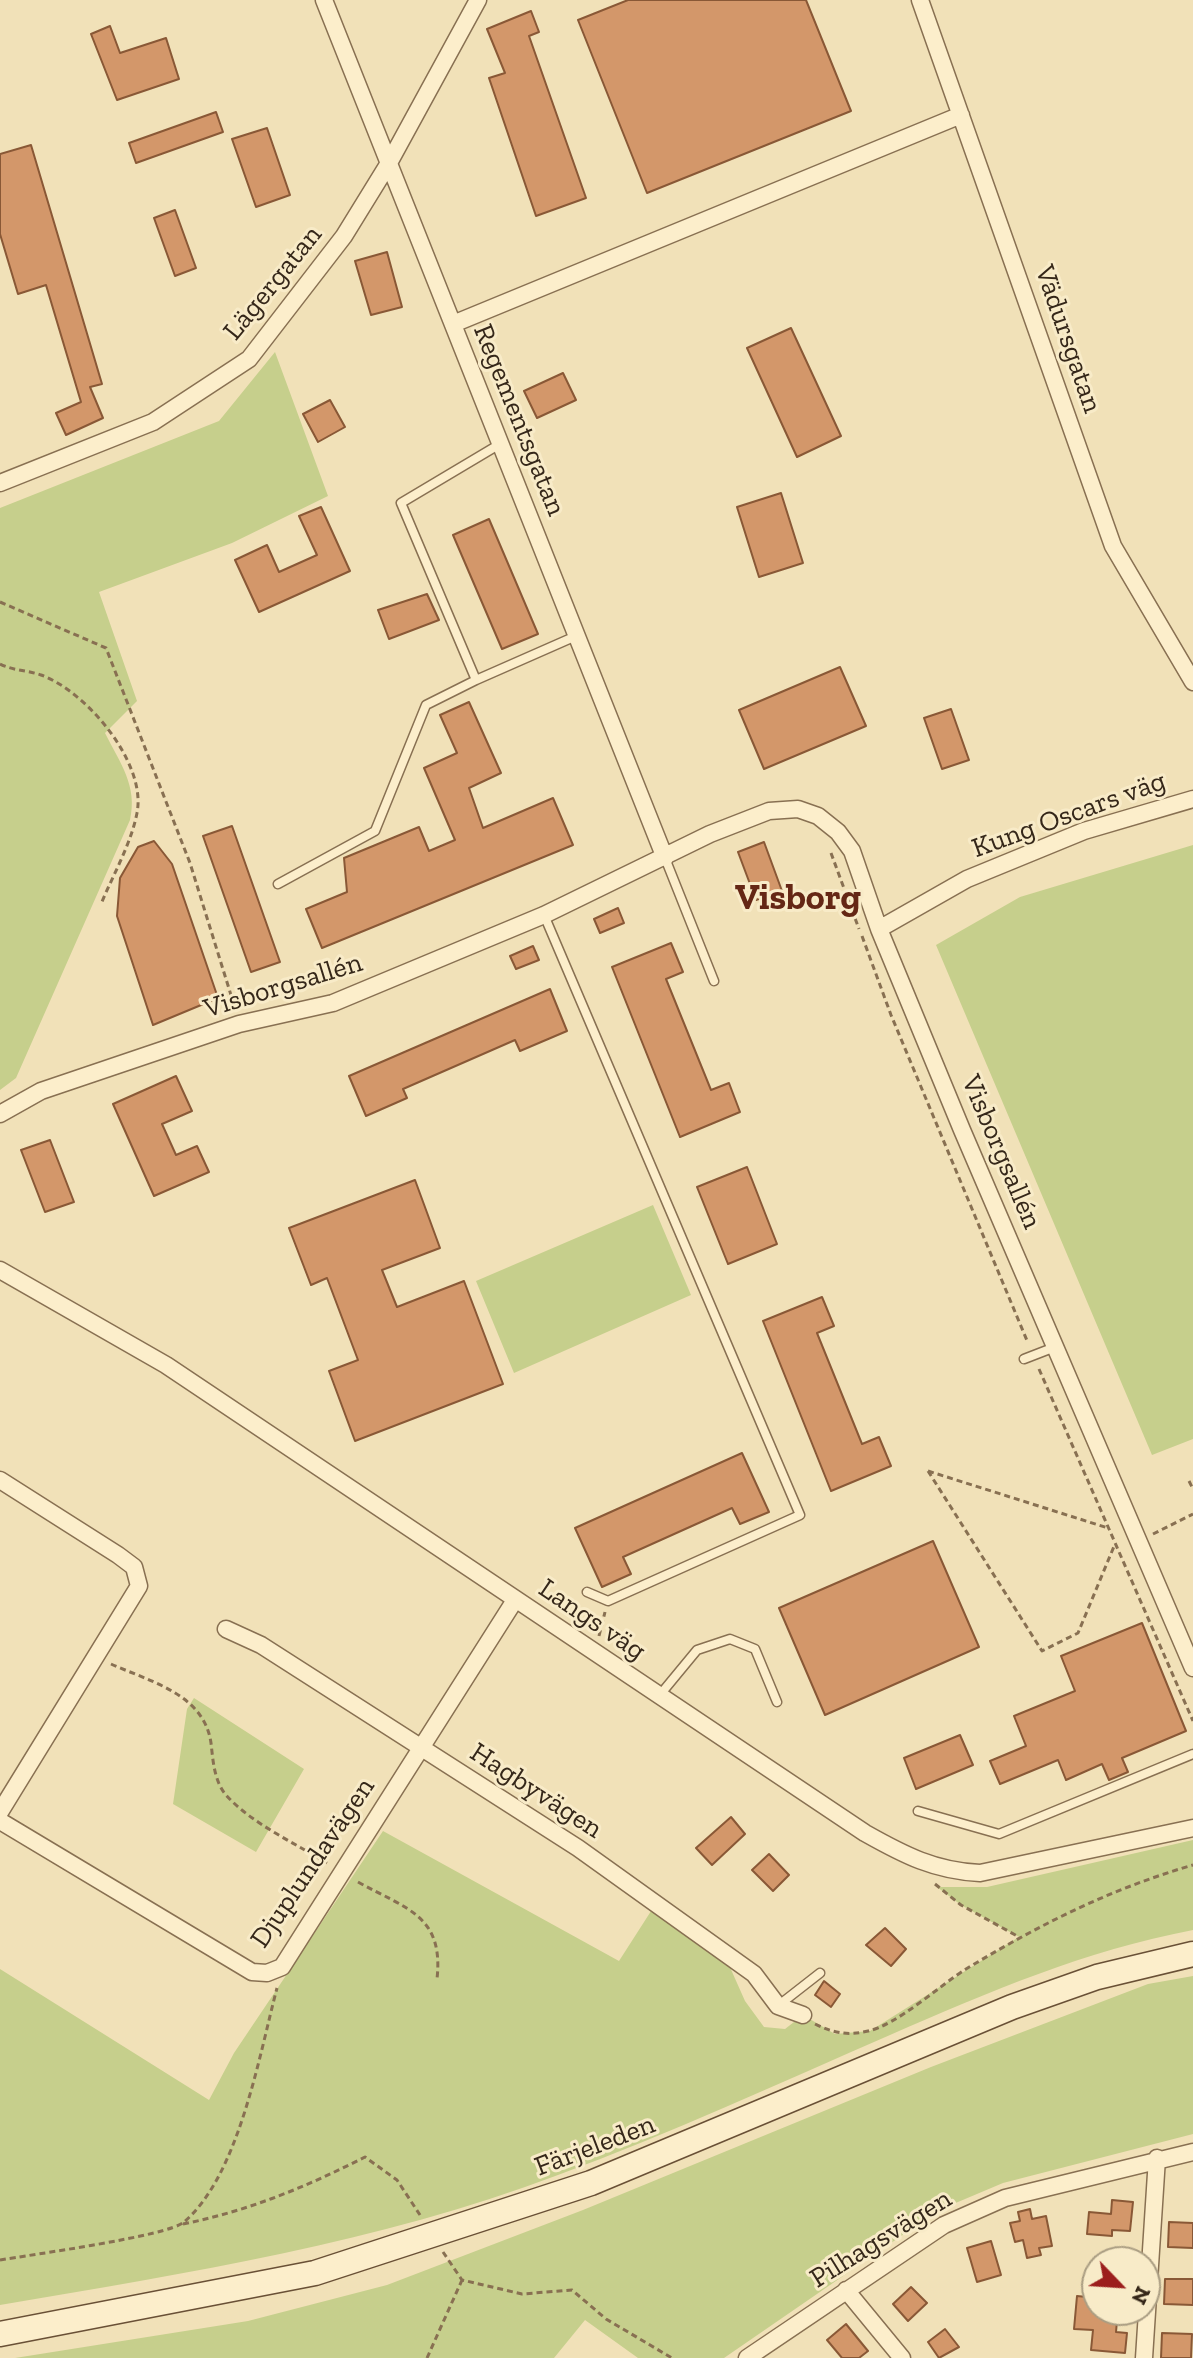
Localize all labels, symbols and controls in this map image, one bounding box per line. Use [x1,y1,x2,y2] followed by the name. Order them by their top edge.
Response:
[217,219,329,347] street label: Lägergatan
[1027,261,1109,417] street label: Vädursgatan
[465,319,573,521] street label: Regementsgatan
[967,764,1171,866] street label: Kung Oscars väg
[735,877,861,921] district label: Visborg
[200,946,366,1026] street label: Visborgsallén
[953,1070,1049,1234] street label: Visborgsallén
[532,1572,652,1668] street label: Langs väg
[464,1736,608,1846] street label: Hagbyvägen
[244,1772,382,1954] street label: Djuplundavägen
[530,2108,660,2184] street label: Färjeleden
[804,2182,958,2296] street label: Pilhagsvägen
[1081,2246,1161,2326] north arrow
[1126,2282,1157,2309] text: N

